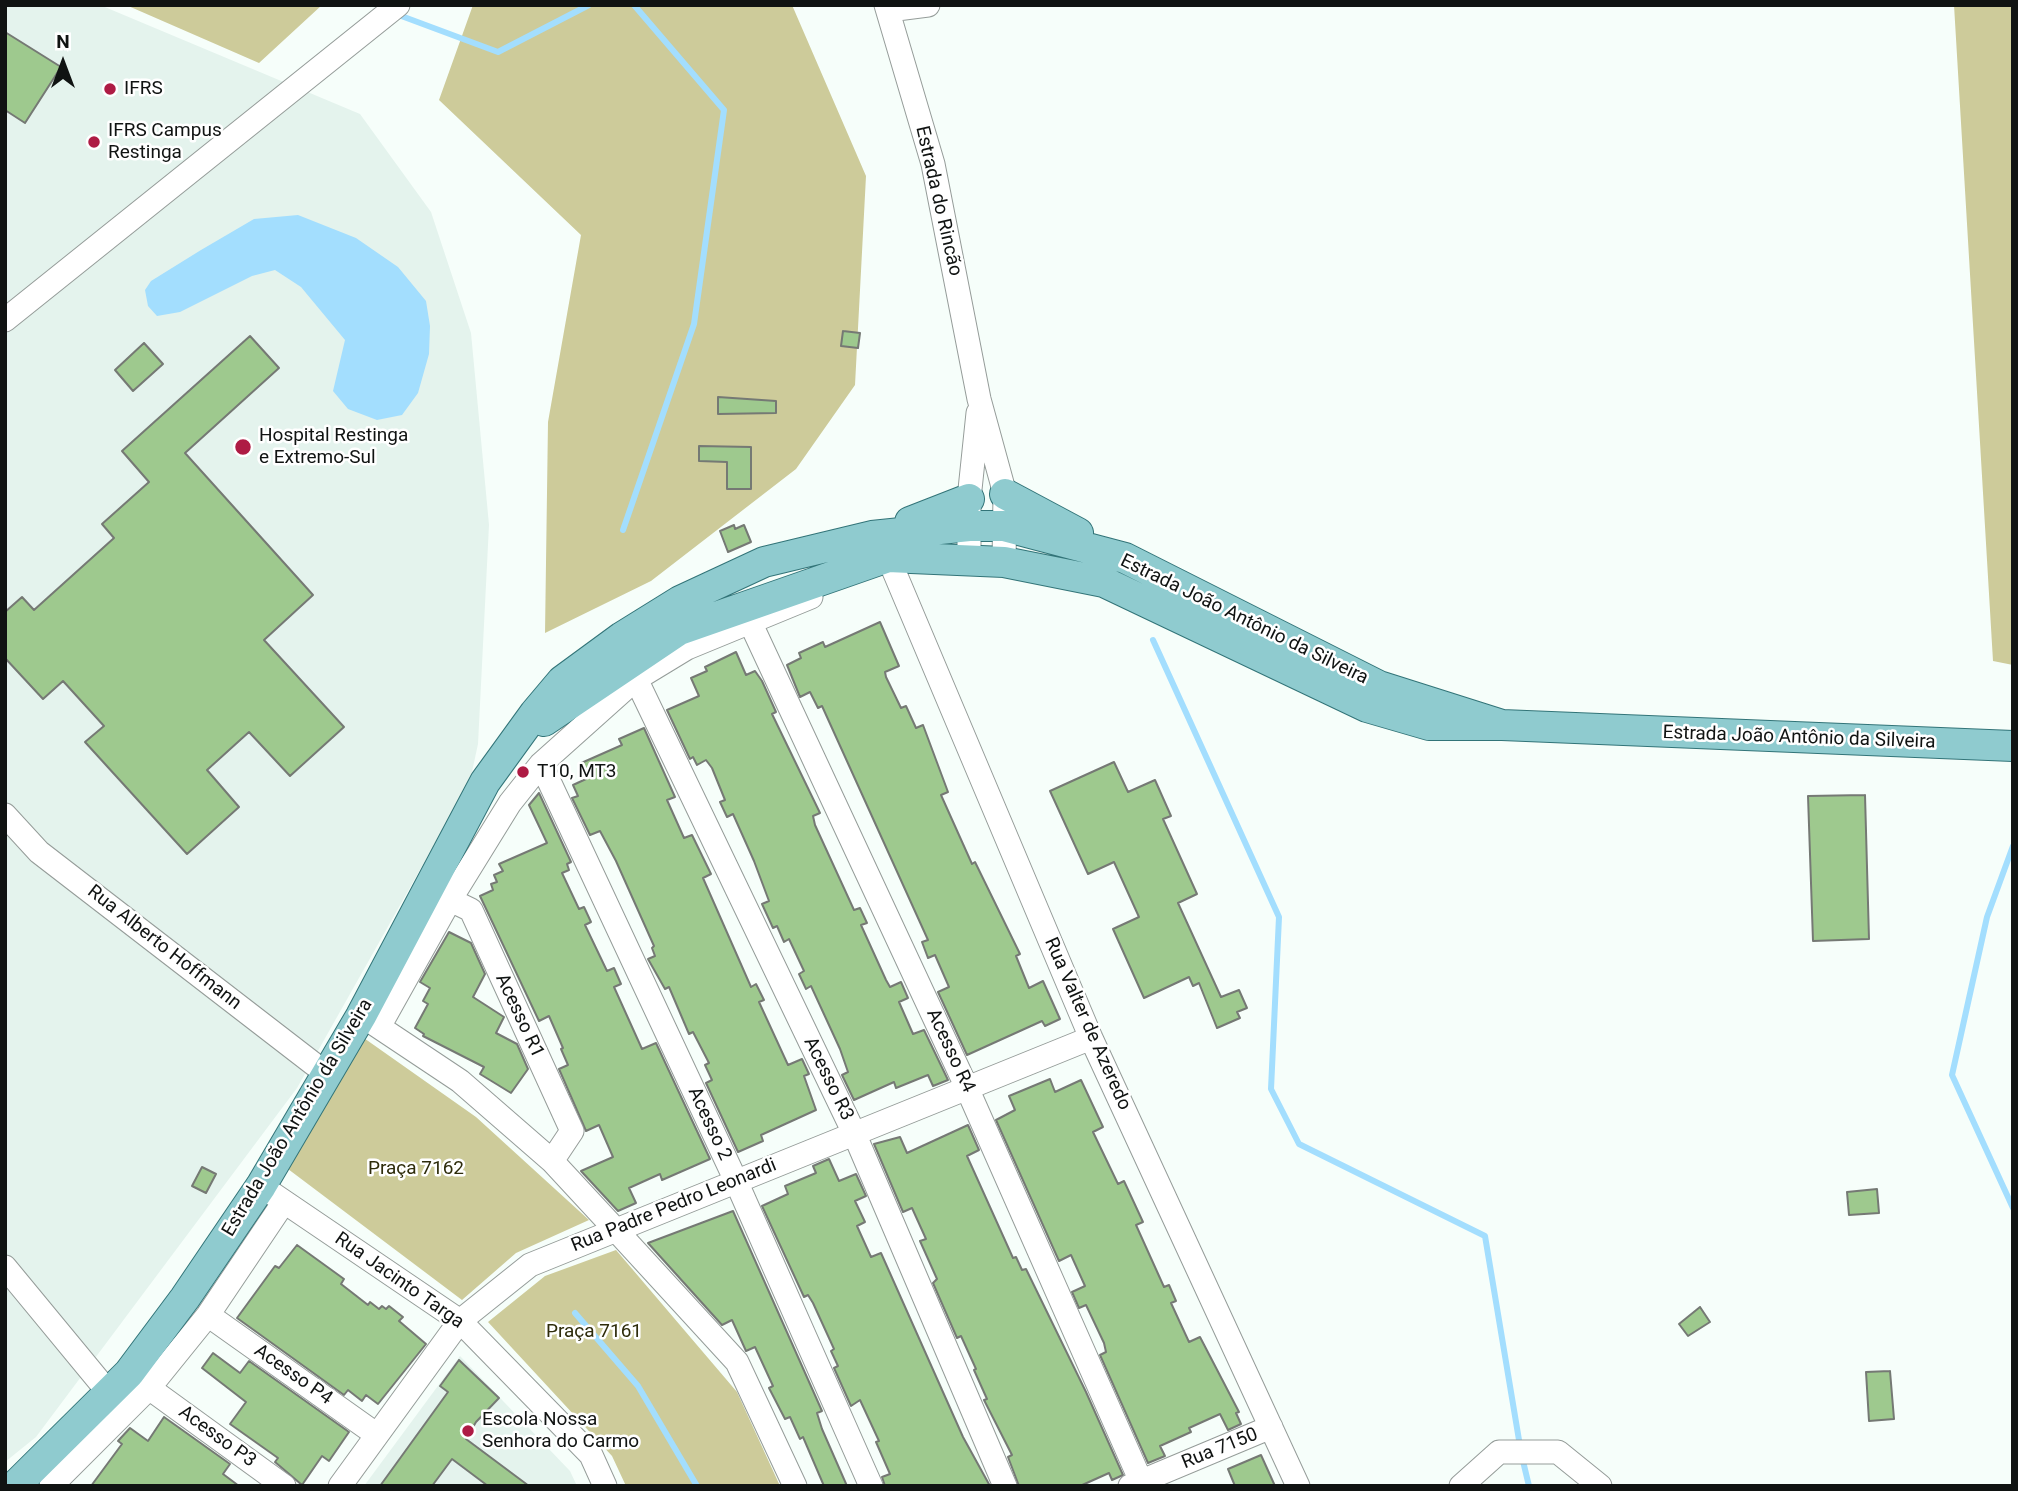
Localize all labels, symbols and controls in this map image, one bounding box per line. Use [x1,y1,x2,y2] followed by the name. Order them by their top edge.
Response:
[28,28,98,98] north arrow
[56,30,70,53] text: N
[124,78,163,100] place label: IFRS
[102,81,118,97] marker: IFRS
[108,120,222,164] place label: IFRS Campus Restinga
[910,124,966,278] street label: Estrada do Rincão
[86,134,102,150] marker: IFRS Campus Restinga
[259,425,408,469] place label: Hospital Restinga e Extremo-Sul
[233,437,253,457] marker: Hospital Restinga e Extremo-Sul
[1116,550,1372,690] street label: Estrada João Antônio da Silveira
[1662,722,1936,754] street label: Estrada João Antônio da Silveira
[537,761,616,783] place label: T10, MT3
[515,764,531,780] marker: T10, MT3
[82,881,246,1015] street label: Rua Alberto Hoffmann
[1039,934,1135,1114] street label: Rua Valter de Azeredo
[490,970,548,1062] street label: Acesso R1
[218,995,378,1241] street label: Estrada João Antônio da Silveira
[921,1005,979,1097] street label: Acesso R4
[798,1034,858,1124] street label: Acesso R3
[682,1084,736,1164] street label: Acesso 2
[568,1154,780,1258] street label: Rua Padre Pedro Leonardi
[368,1158,464,1180] park label: Praça 7162
[330,1228,468,1334] street label: Rua Jacinto Targa
[546,1321,642,1343] park label: Praça 7161
[250,1340,336,1410] street label: Acesso P4
[174,1401,260,1473] street label: Acesso P3
[482,1409,639,1453] place label: Escola Nossa Senhora do Carmo
[460,1423,476,1439] marker: Escola Nossa Senhora do Carmo
[1179,1423,1261,1475] street label: Rua 7150

